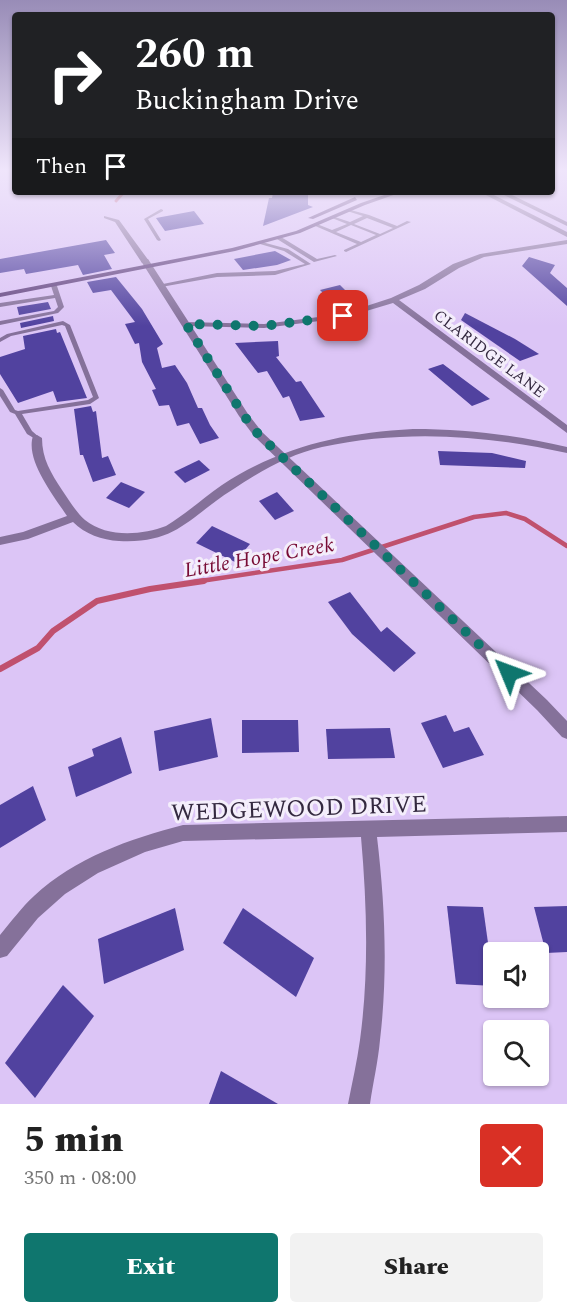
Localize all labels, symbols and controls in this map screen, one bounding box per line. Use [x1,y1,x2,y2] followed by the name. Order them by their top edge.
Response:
[135,23,254,86] text: 260 m
[36,36,114,114] icon: right
[135,80,359,122] text: Buckingham Drive
[36,150,87,183] text: Then
[99,150,132,183] icon: arrive
[317,290,368,341] pin
[326,299,359,332] icon: arrive
[429,304,550,404] street label: CLARIDGE LANE
[182,529,337,587] water label: Little Hope Creek
[477,641,541,705] position arrow
[170,787,428,831] street label: WEDGEWOOD DRIVE
[483,942,549,1086] map controls
[483,942,549,1008] button: sound
[483,1020,549,1086] button: search
[24,1113,124,1168] text: 5 min
[480,1124,543,1187] button: close
[24,1163,136,1193] text: 350 m · 08:00
[24,1233,278,1302] button: Exit
[290,1233,543,1302] button: Share

